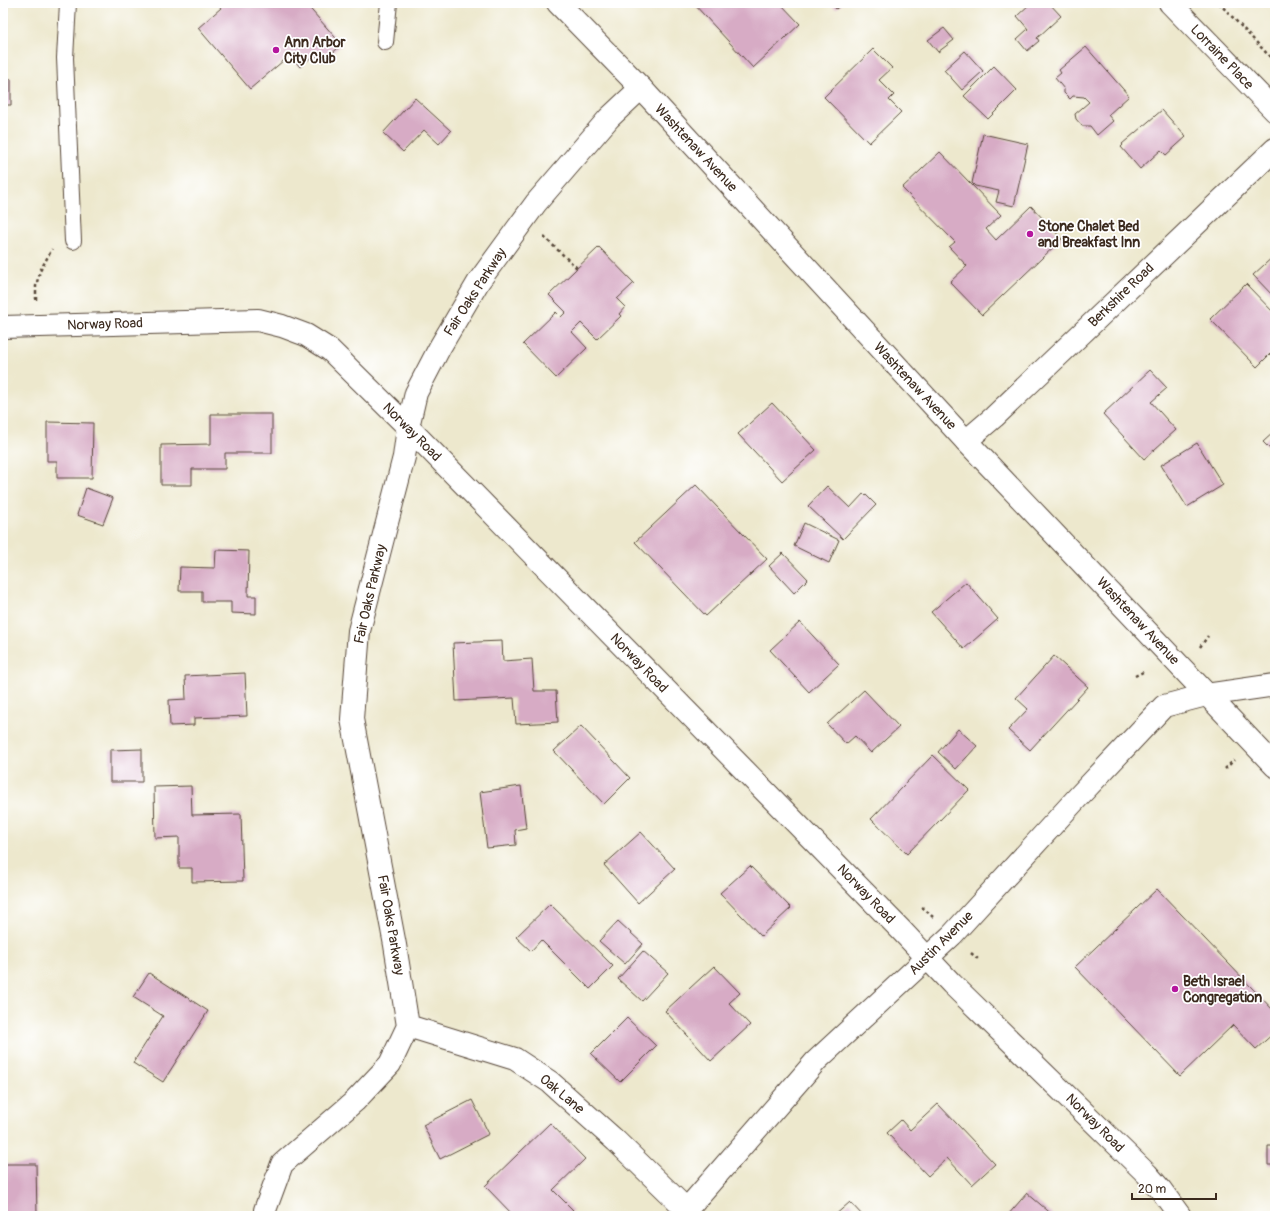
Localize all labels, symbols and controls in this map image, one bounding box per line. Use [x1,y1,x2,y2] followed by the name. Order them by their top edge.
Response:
[1187,21,1257,93] street label: Lorraine Place
[284,34,346,67] place label: Ann Arbor City Club
[271,45,281,55] marker: Ann Arbor City Club
[651,101,741,195] street label: Washtenaw Avenue
[1038,218,1140,251] place label: Stone Chalet Bed and Breakfast Inn
[1025,229,1035,239] marker: Stone Chalet Bed and Breakfast Inn
[440,245,510,339] street label: Fair Oaks Parkway
[1085,259,1157,331] street label: Berkshire Road
[67,314,143,334] street label: Norway Road
[870,339,960,433] street label: Washtenaw Avenue
[379,399,445,465] street label: Norway Road
[350,543,390,645] street label: Fair Oaks Parkway
[1093,574,1183,668] street label: Washtenaw Avenue
[607,630,672,696] street label: Norway Road
[834,861,899,927] street label: Norway Road
[374,873,408,977] street label: Fair Oaks Parkway
[905,907,977,979] street label: Austin Avenue
[1183,973,1262,1006] place label: Beth Israel Congregation
[1170,984,1180,994] marker: Beth Israel Congregation
[536,1070,588,1118] street label: Oak Lane
[1062,1090,1128,1156] street label: Norway Road
[1132,1175,1216,1201] scale bar
[1138,1182,1167,1197] text: 20 m

